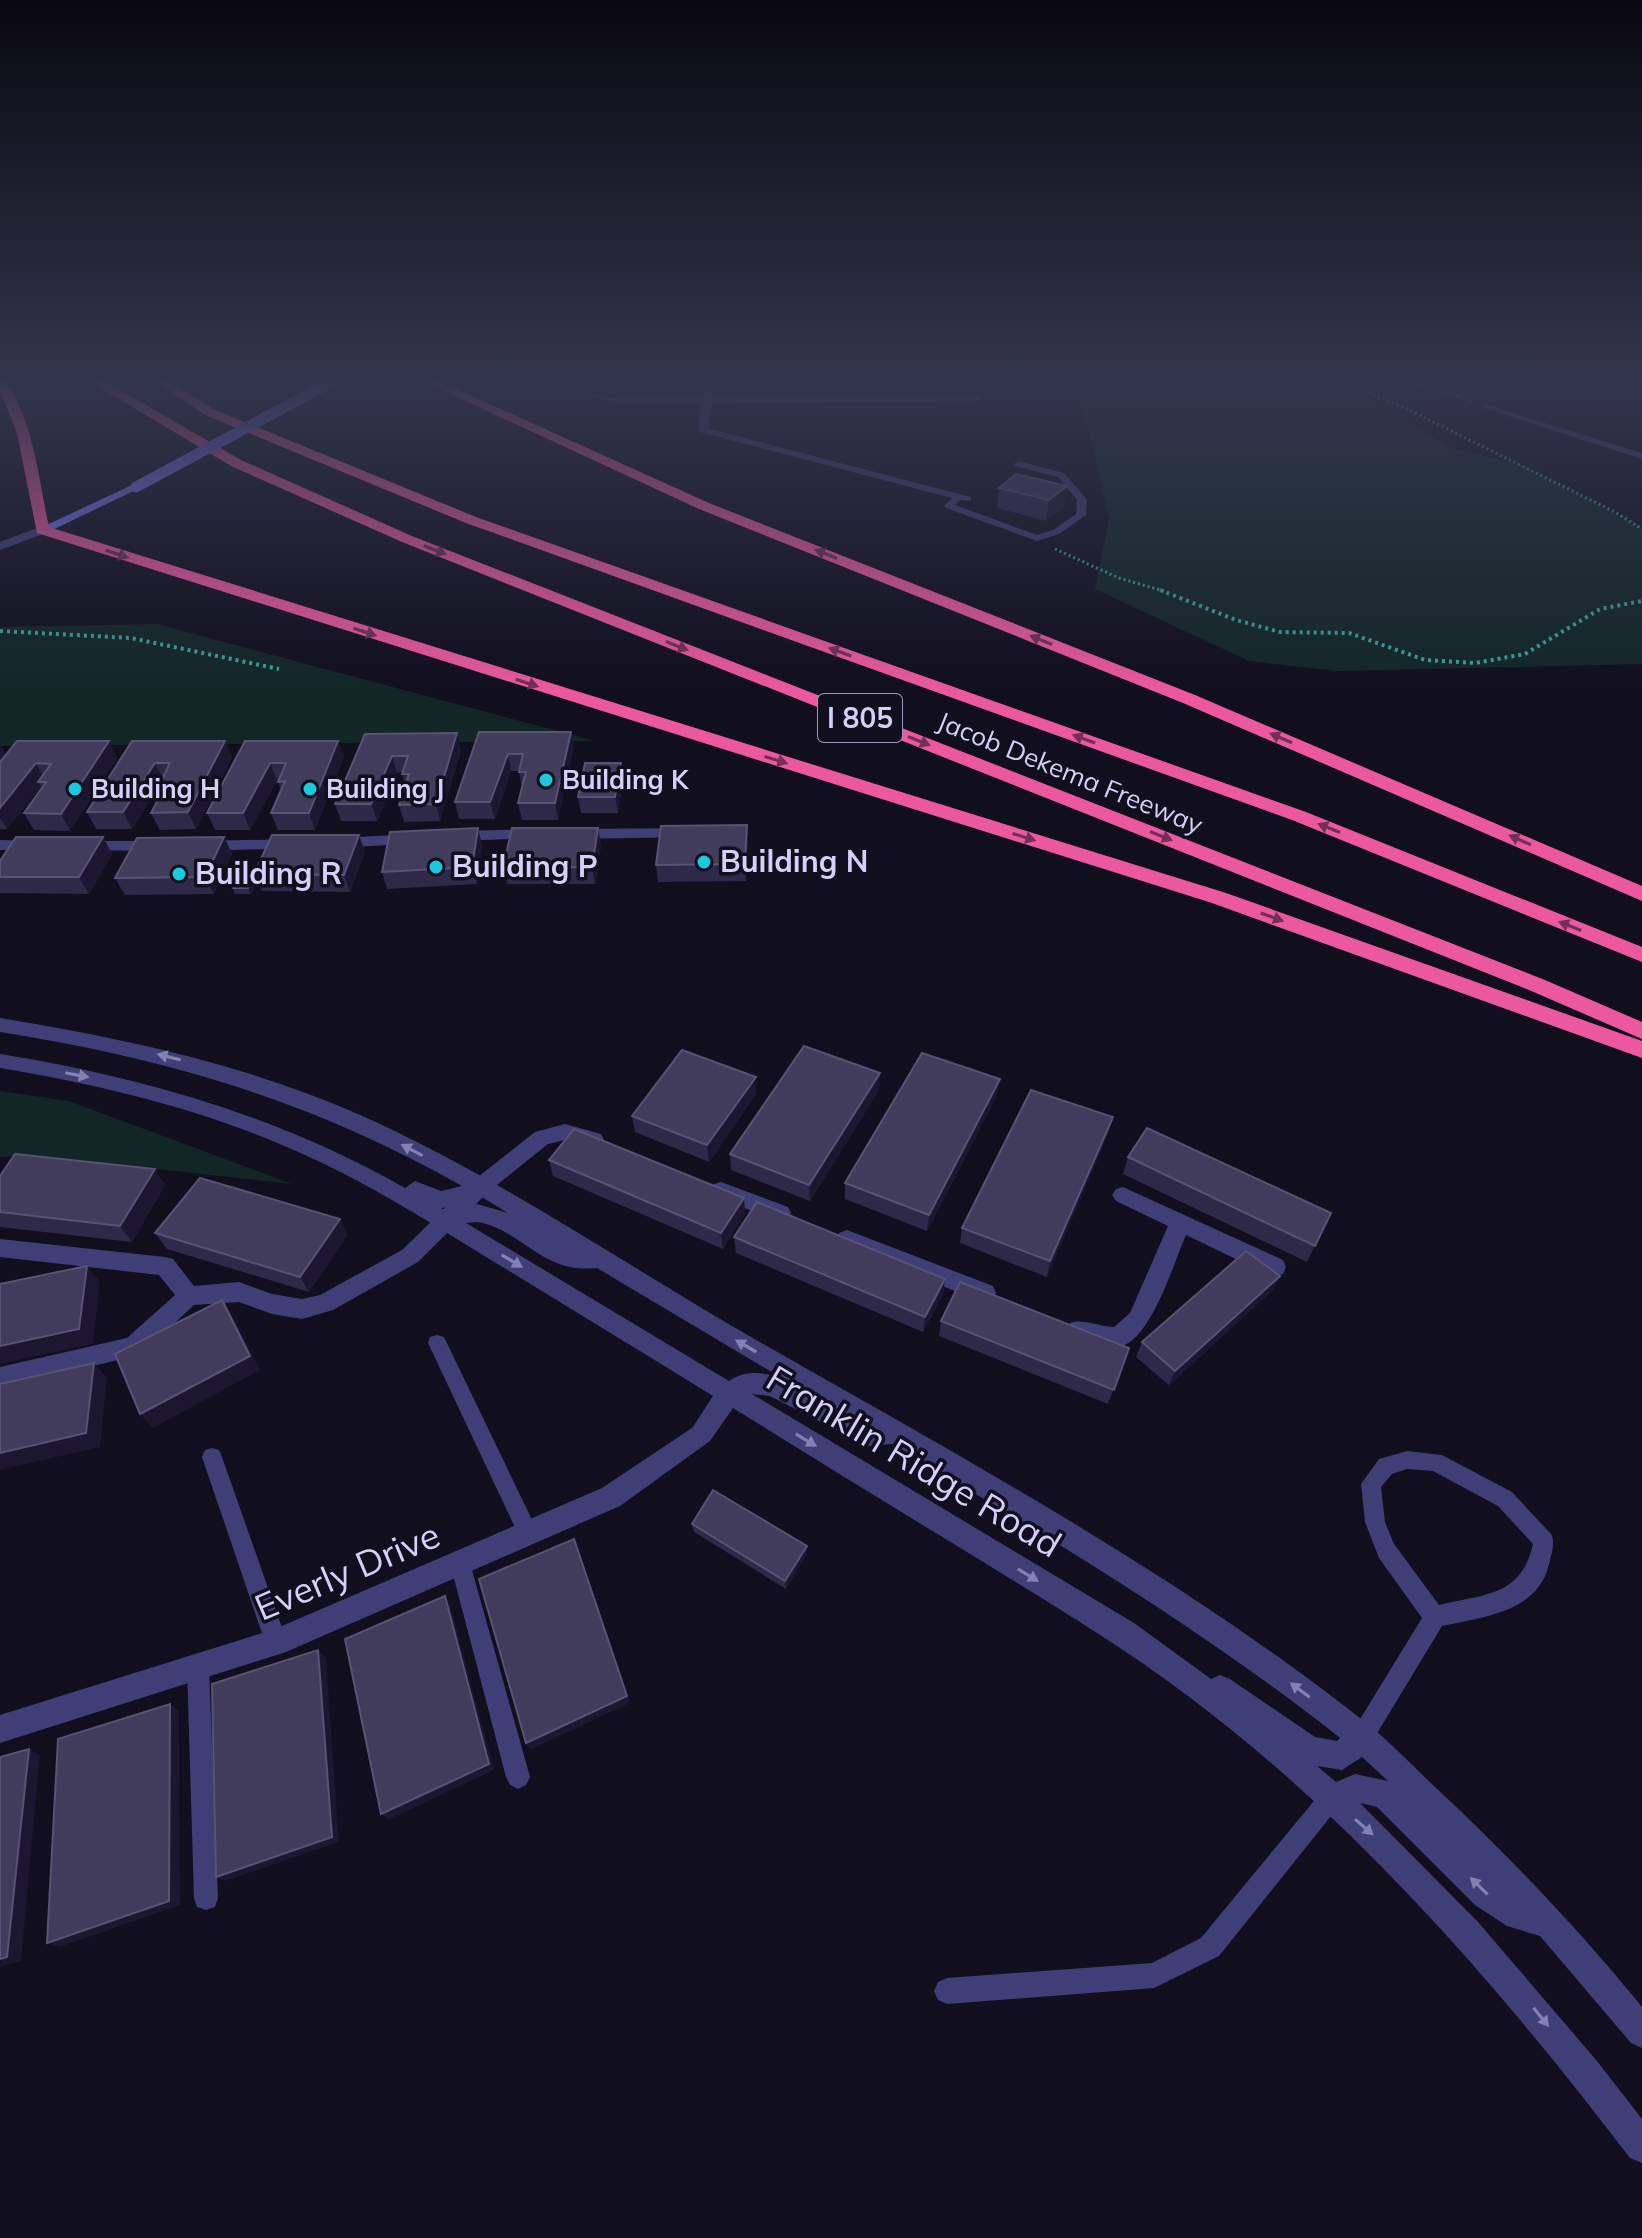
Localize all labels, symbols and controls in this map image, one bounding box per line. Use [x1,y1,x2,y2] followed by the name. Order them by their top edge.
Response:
[423,544,447,557] one-way arrow
[105,548,129,560] one-way arrow
[814,548,838,561] one-way arrow
[353,626,377,639] one-way arrow
[1029,633,1053,646] one-way arrow
[665,640,689,653] one-way arrow
[827,645,851,658] one-way arrow
[516,678,540,690] one-way arrow
[818,694,902,742] road number: I 805
[933,704,1208,841] street label: Jacob Dekema Freeway
[1269,732,1293,745] one-way arrow
[1072,733,1096,745] one-way arrow
[907,735,931,748] one-way arrow
[764,755,788,767] one-way arrow
[562,763,690,796] place label: Building K
[537,771,555,789] marker: Building K
[91,772,220,805] place label: Building H
[326,772,444,805] place label: Building J
[66,780,84,798] marker: Building H
[301,780,319,798] marker: Building J
[1317,821,1341,834] one-way arrow
[1149,830,1173,843] one-way arrow
[1012,831,1036,844] one-way arrow
[1508,833,1531,846] one-way arrow
[720,842,868,880] place label: Building N
[452,847,598,885] place label: Building P
[695,853,713,871] marker: Building N
[195,854,342,892] place label: Building R
[427,858,445,876] marker: Building P
[170,865,188,883] marker: Building R
[1260,911,1284,923] one-way arrow
[1558,919,1582,932] one-way arrow
[157,1051,182,1063] one-way arrow
[64,1069,89,1081] one-way arrow
[400,1143,423,1156] one-way arrow
[501,1254,523,1268] one-way arrow
[735,1339,758,1353] one-way arrow
[759,1355,1070,1566] street label: Franklin Ridge Road
[795,1433,817,1447] one-way arrow
[248,1511,446,1630] street label: Everly Drive
[1017,1568,1039,1582] one-way arrow
[1290,1682,1310,1698] one-way arrow
[1354,1818,1374,1835] one-way arrow
[1470,1878,1489,1896] one-way arrow
[1533,2006,1550,2027] one-way arrow

